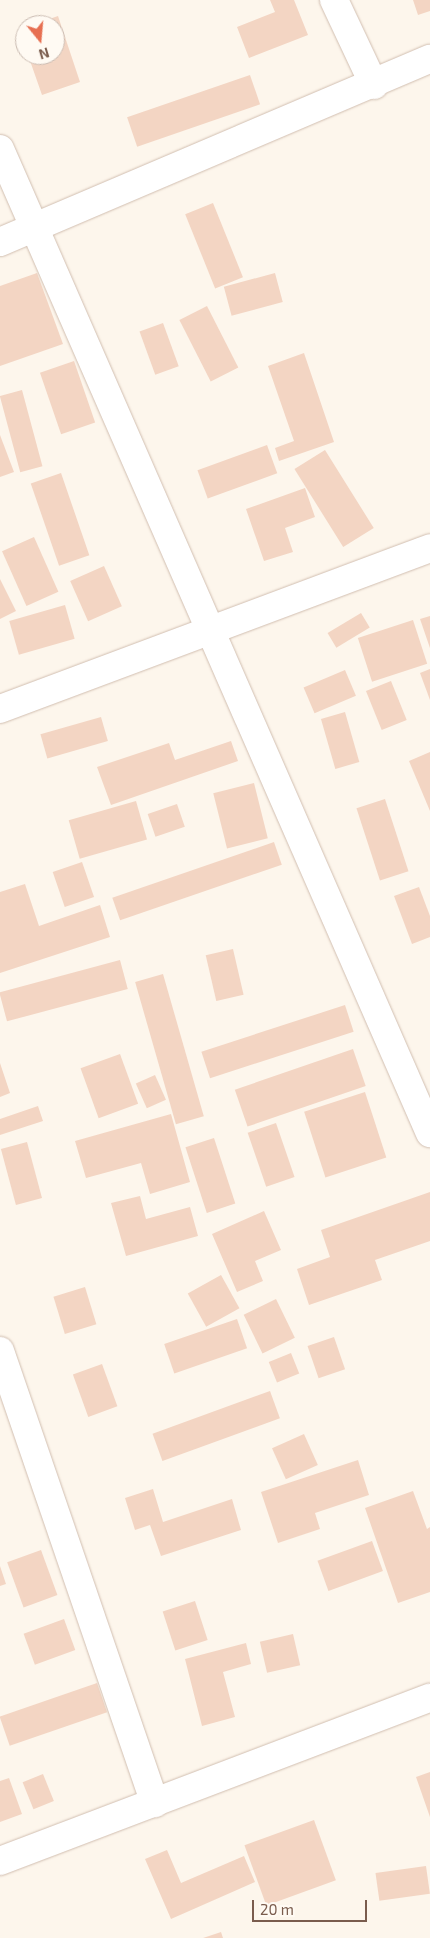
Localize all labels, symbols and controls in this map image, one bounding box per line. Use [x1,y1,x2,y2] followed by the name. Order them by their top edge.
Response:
[15,15,65,65] north arrow
[37,44,52,63] text: N
[255,1890,370,1922] scale bar
[260,1900,294,1918] text: 20 m

